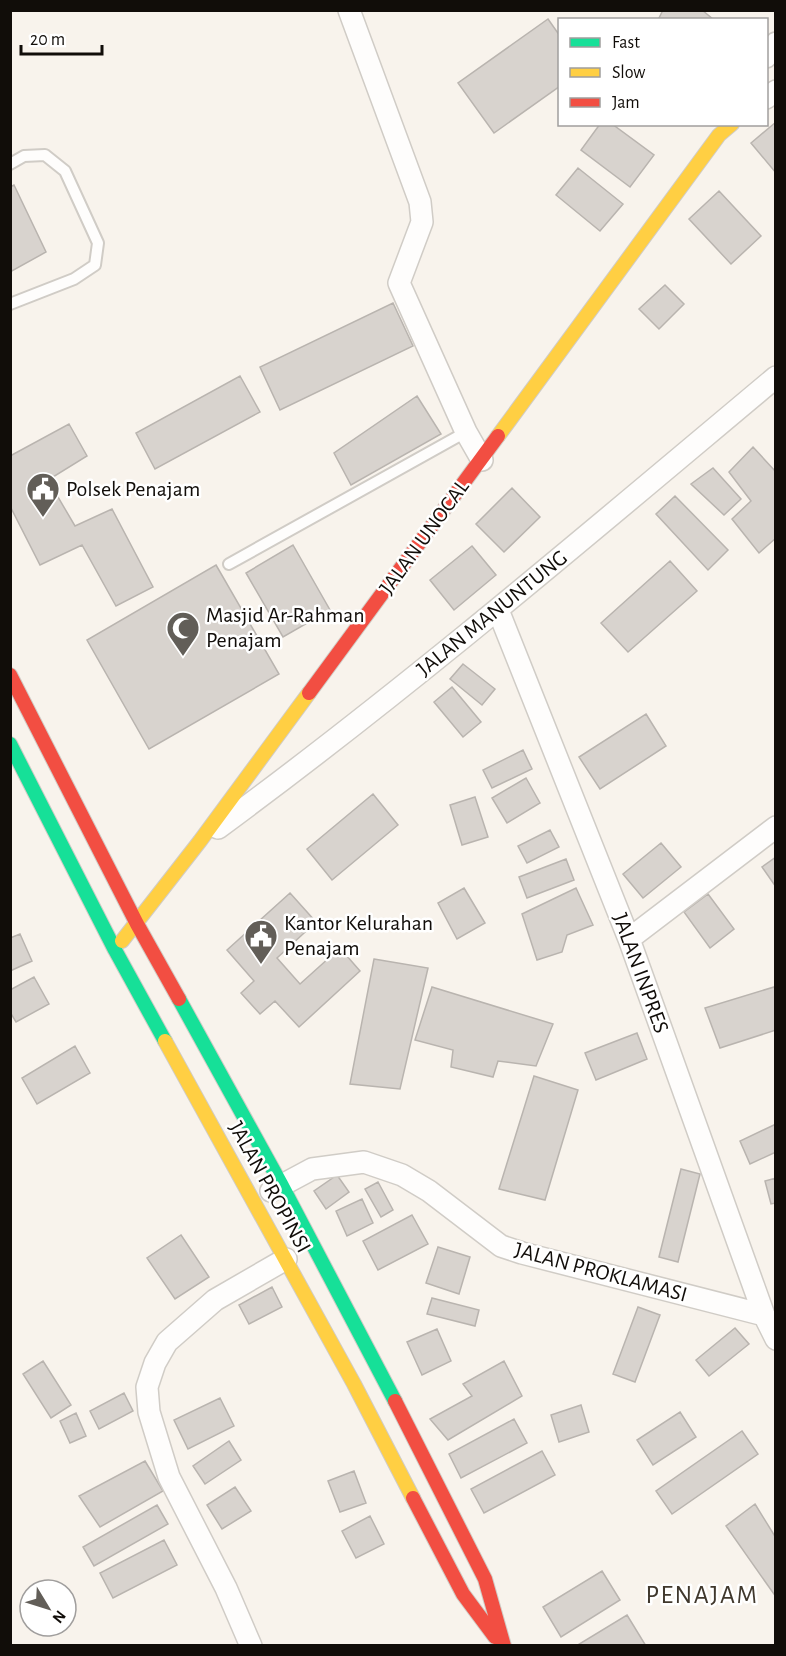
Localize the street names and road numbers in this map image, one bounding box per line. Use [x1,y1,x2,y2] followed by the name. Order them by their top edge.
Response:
[375,475,473,598] street label: JALAN UNOCAL
[413,546,571,680] street label: JALAN MANUNTUNG
[609,910,673,1036] street label: JALAN INPRES
[225,1118,315,1256] street label: JALAN PROPINSI
[512,1238,690,1306] street label: JALAN PROKLAMASI

